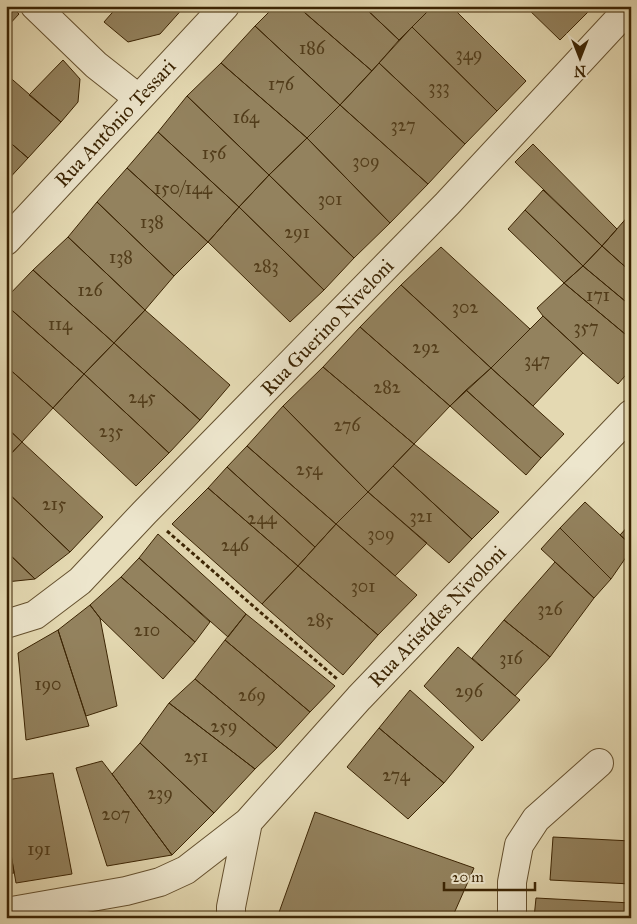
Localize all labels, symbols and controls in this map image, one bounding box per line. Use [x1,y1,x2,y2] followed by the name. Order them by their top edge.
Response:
[554,32,604,82] north arrow
[299,37,326,59] house number: 186
[456,43,482,65] house number: 349
[50,54,181,192] street label: Rua Antônio Tessari
[574,62,586,79] text: N
[268,73,295,95] house number: 176
[428,76,450,98] house number: 333
[233,106,260,128] house number: 164
[390,114,416,136] house number: 327
[202,142,227,164] house number: 156
[352,150,380,172] house number: 309
[154,177,213,199] house number: 150/144
[318,188,342,210] house number: 301
[140,211,164,233] house number: 138
[284,221,310,243] house number: 291
[109,246,133,268] house number: 138
[256,253,399,400] street label: Rua Guerino Niveloni
[253,255,279,277] house number: 283
[77,279,103,301] house number: 126
[586,284,610,306] house number: 171
[452,296,478,318] house number: 302
[48,313,73,335] house number: 114
[573,316,599,338] house number: 357
[412,336,440,358] house number: 292
[524,349,550,371] house number: 347
[373,376,401,398] house number: 282
[128,386,156,408] house number: 245
[333,414,361,436] house number: 276
[99,420,124,442] house number: 235
[296,458,323,480] house number: 254
[42,493,67,515] house number: 215
[409,505,433,527] house number: 321
[248,507,277,529] house number: 244
[367,523,395,545] house number: 309
[221,534,250,556] house number: 246
[363,540,511,692] street label: Rua Aristídes Nivoloni
[351,575,375,597] house number: 301
[537,598,563,620] house number: 326
[307,609,334,631] house number: 285
[134,619,160,641] house number: 210
[499,647,524,669] house number: 316
[34,673,62,695] house number: 190
[455,680,484,702] house number: 296
[238,684,266,706] house number: 269
[211,715,237,737] house number: 259
[184,745,208,767] house number: 251
[382,764,411,786] house number: 274
[147,782,173,804] house number: 239
[102,803,130,825] house number: 207
[27,838,51,860] house number: 191
[444,859,536,891] scale bar
[452,868,484,886] text: 20 m

